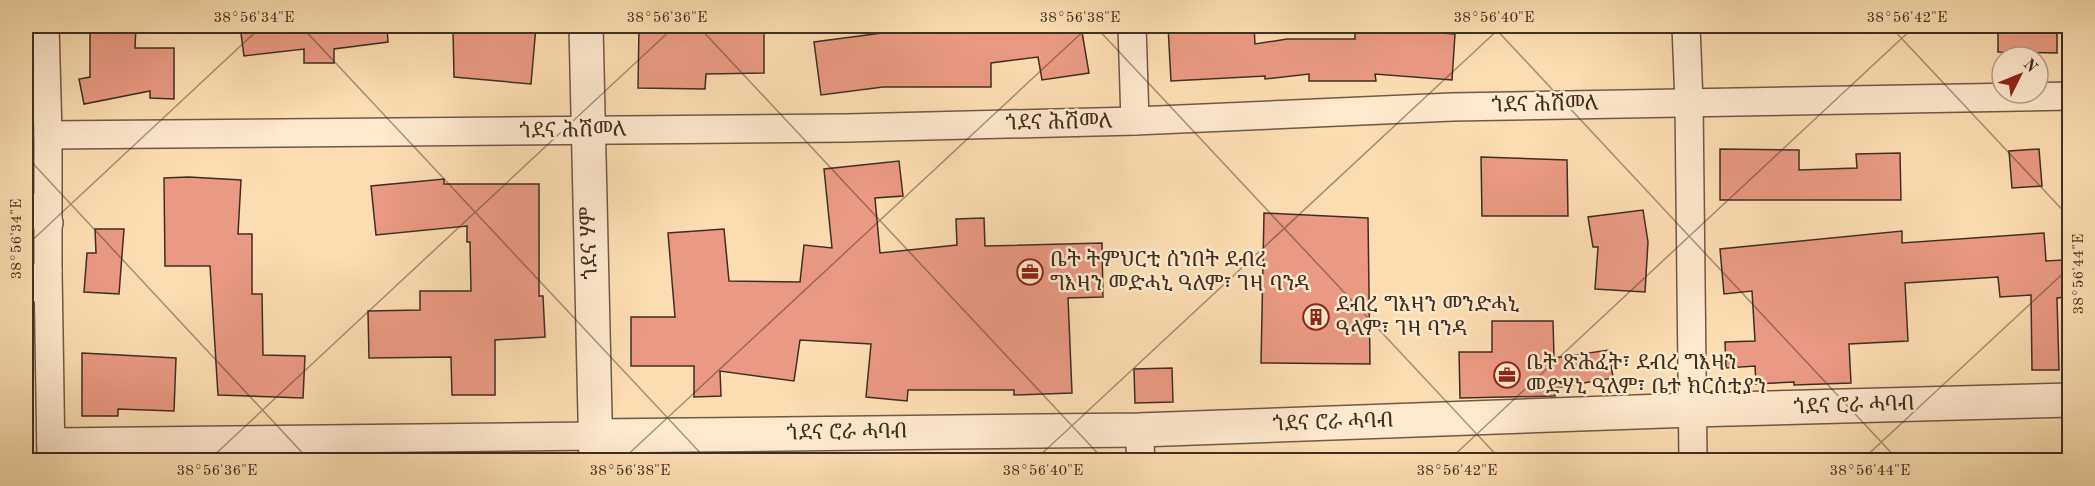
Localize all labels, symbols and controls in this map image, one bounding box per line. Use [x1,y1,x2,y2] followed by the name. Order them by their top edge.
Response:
[214,11,294,26] text: 38°56'34"E
[627,11,707,26] text: 38°56'36"E
[1040,11,1120,26] text: 38°56'38"E
[1454,11,1534,26] text: 38°56'40"E
[1867,11,1947,26] text: 38°56'42"E
[1990,45,2050,105] north arrow
[2019,56,2040,77] text: N
[1491,92,1599,116] street label: ጎደና ሕሽመለ
[1005,110,1113,134] street label: ጎደና ሕሽመለ
[519,118,627,142] street label: ጎደና ሕሽመለ
[10,199,25,279] text: 38°56'34"E
[577,206,602,280] street label: ጎደና ሃም
[2072,234,2087,314] text: 38°56'44"E
[1050,248,1309,295] place label: ቤት ትምህርቲ ሰንበት ደብረ ግእዛን መድሓኒ ዓለም፣ ገዛ ባንዳ
[1015,257,1045,287] office icon: ቤት ትምህርቲ ሰንበት ደብረ ግእዛን መድሓኒ ዓለም፣ ገዛ ባንዳ
[1336,295,1520,340] place label: ደብረ ግእዛን መንድሓኒ ዓላም፣ ገዛ ባንዳ
[1301,302,1331,332] building icon: ደብረ ግእዛን መንድሓኒ ዓላም፣ ገዛ ባንዳ
[1526,351,1766,398] place label: ቤት ጽሕፈት፣ ደብረ ግእዛን መድሃኒ ዓለም፣ ቤተ ክርስቲያን
[1492,360,1522,390] office icon: ቤት ጽሕፈት፣ ደብረ ግእዛን መድሃኒ ዓለም፣ ቤተ ክርስቲያን
[1793,392,1915,419] street label: ጎደና ሮራ ሓባብ
[1272,409,1394,436] street label: ጎደና ሮራ ሓባብ
[786,420,908,445] street label: ጎደና ሮራ ሓባብ
[177,464,257,479] text: 38°56'36"E
[590,464,670,479] text: 38°56'38"E
[1003,464,1083,479] text: 38°56'40"E
[1417,464,1497,479] text: 38°56'42"E
[1830,464,1910,479] text: 38°56'44"E

